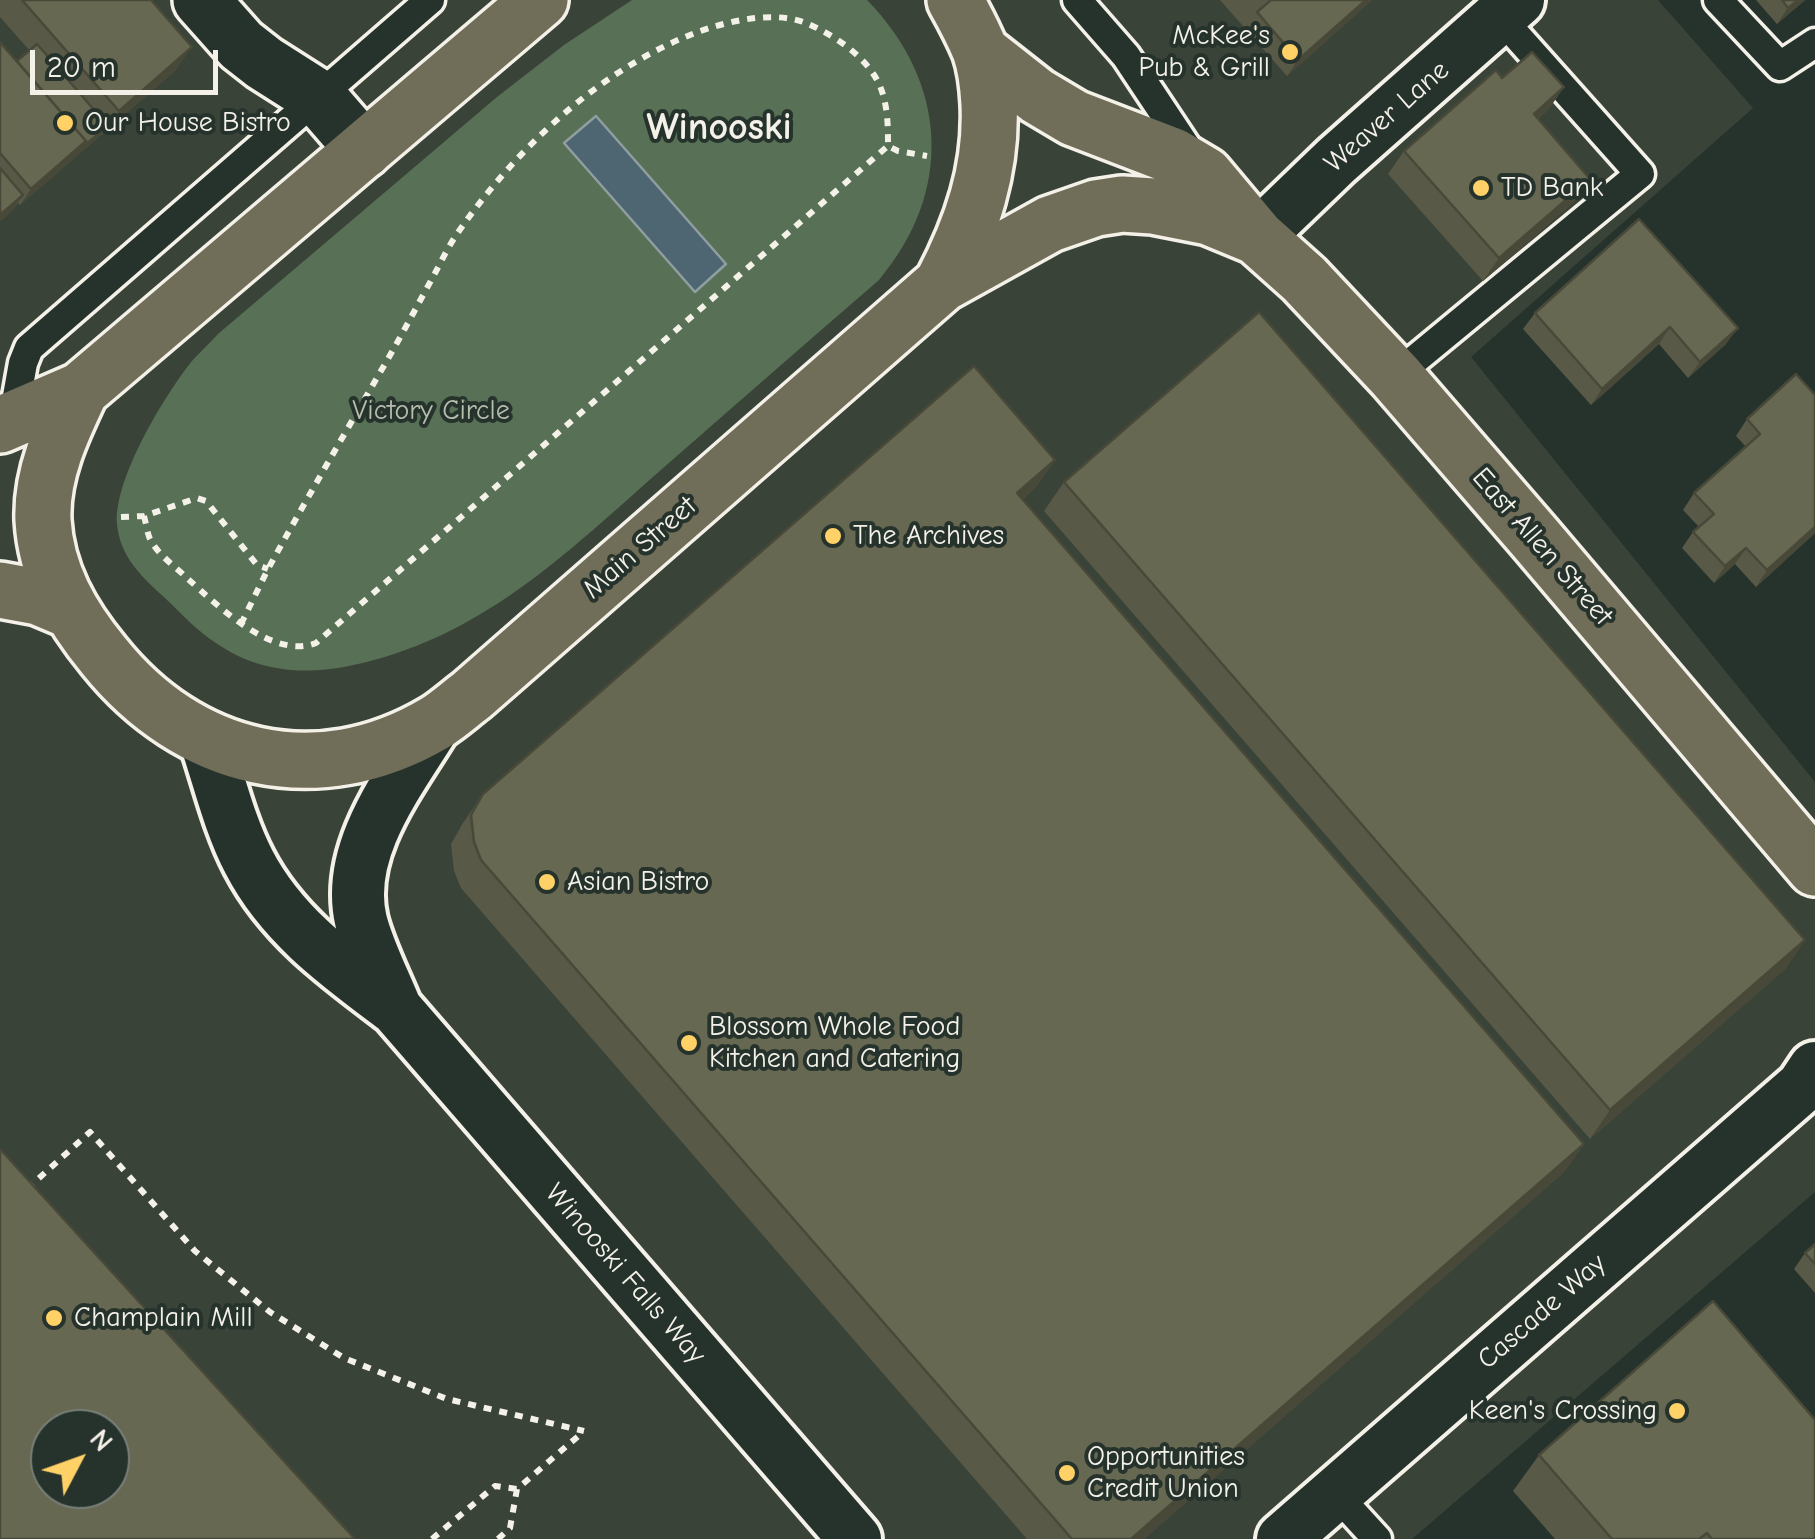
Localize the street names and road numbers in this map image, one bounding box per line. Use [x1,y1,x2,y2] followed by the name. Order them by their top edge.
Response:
[1318,54,1456,180] street label: Weaver Lane
[1464,461,1620,633] street label: East Allen Street
[576,490,704,606] street label: Main Street
[538,1177,712,1371] street label: Winooski Falls Way
[1471,1247,1613,1377] street label: Cascade Way

